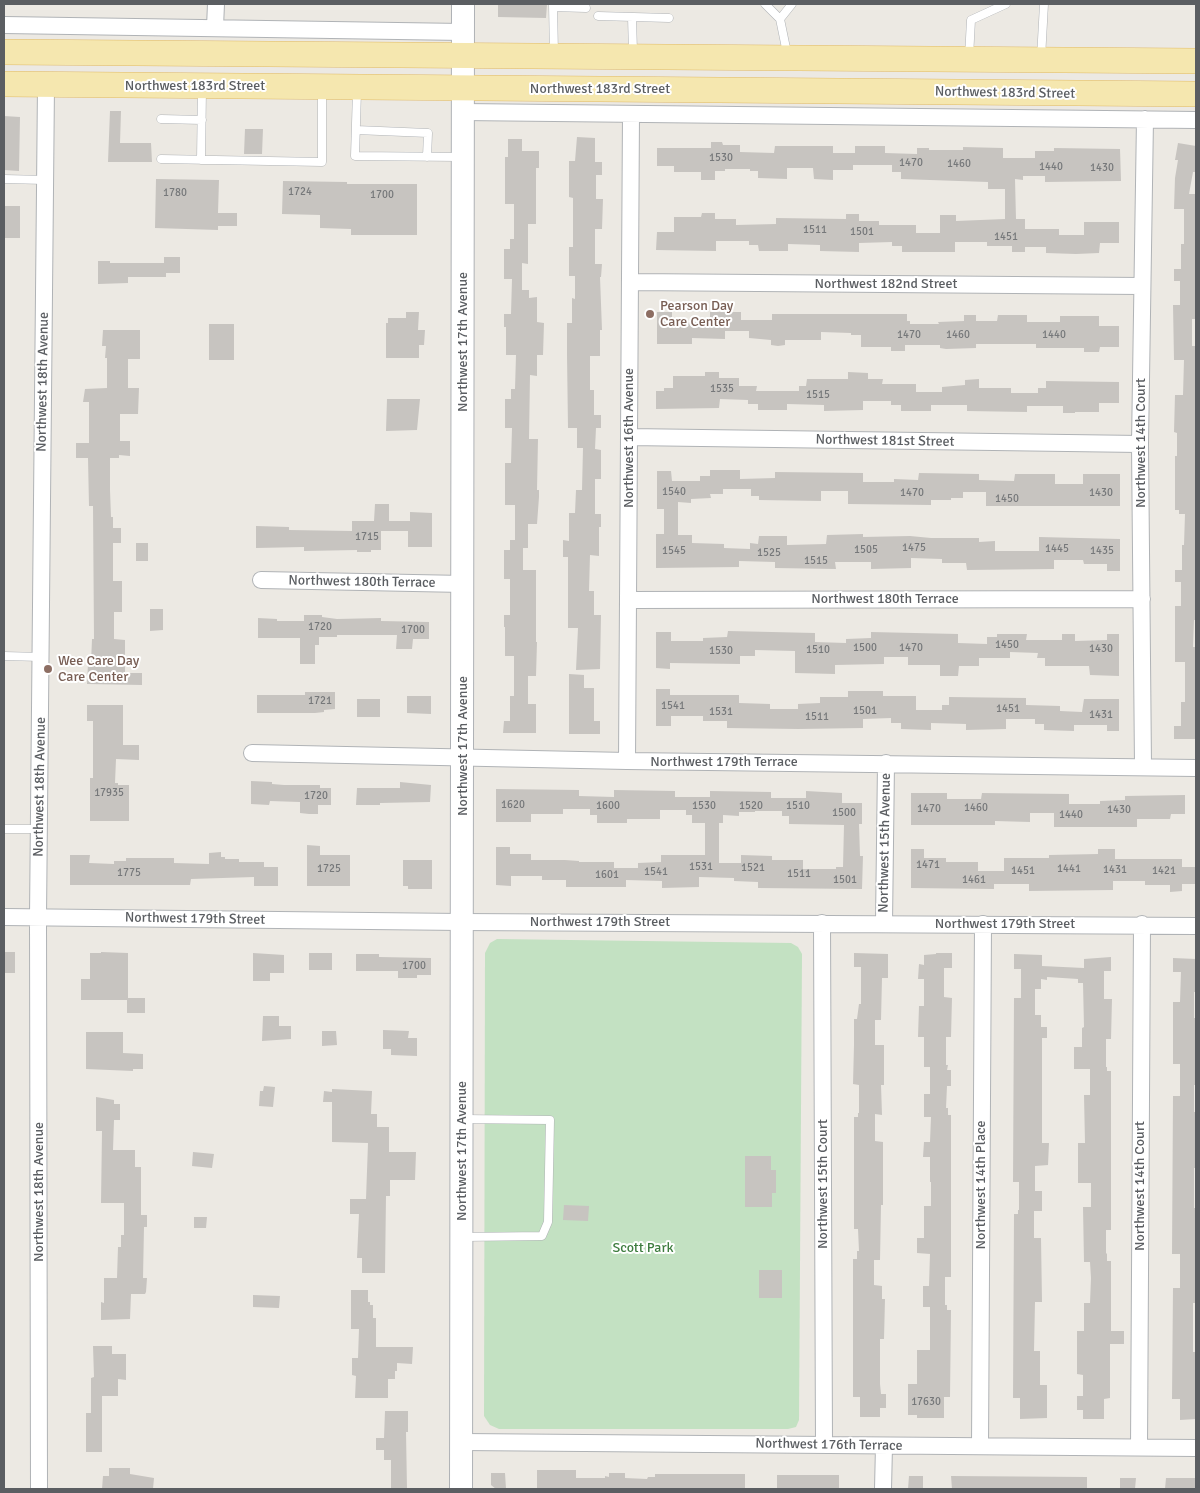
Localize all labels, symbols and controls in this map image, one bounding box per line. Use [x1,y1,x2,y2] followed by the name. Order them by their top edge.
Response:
[125,78,265,94] street label: Northwest 183rd Street
[530,81,670,97] street label: Northwest 183rd Street
[935,83,1075,103] street label: Northwest 183rd Street
[709,151,733,165] house number: 1530
[899,156,923,170] house number: 1470
[947,157,971,171] house number: 1460
[1039,160,1063,174] house number: 1440
[1090,161,1114,175] house number: 1430
[288,185,312,199] house number: 1724
[163,186,187,200] house number: 1780
[370,188,394,202] house number: 1700
[803,223,827,237] house number: 1511
[850,225,874,239] house number: 1501
[994,230,1018,244] house number: 1451
[455,272,471,412] street label: Northwest 17th Avenue
[815,276,957,292] street label: Northwest 182nd Street
[660,298,733,331] place label: Pearson Day Care Center
[644,308,656,320] marker: Pearson Day Care Center
[33,312,53,452] street label: Northwest 18th Avenue
[897,328,921,342] house number: 1470
[946,328,970,342] house number: 1460
[1042,328,1066,342] house number: 1440
[621,368,637,508] street label: Northwest 16th Avenue
[1133,378,1149,508] street label: Northwest 14th Court
[710,382,734,396] house number: 1535
[806,388,830,402] house number: 1515
[815,431,955,451] street label: Northwest 181st Street
[662,485,686,499] house number: 1540
[900,486,924,500] house number: 1470
[1089,486,1113,500] house number: 1430
[995,492,1019,506] house number: 1450
[355,530,379,544] house number: 1715
[902,541,926,555] house number: 1475
[1045,542,1069,556] house number: 1445
[854,543,878,557] house number: 1505
[662,544,686,558] house number: 1545
[1090,544,1114,558] house number: 1435
[757,546,781,560] house number: 1525
[804,554,828,568] house number: 1515
[288,572,436,592] street label: Northwest 180th Terrace
[811,591,959,607] street label: Northwest 180th Terrace
[308,620,332,634] house number: 1720
[401,623,425,637] house number: 1700
[995,638,1019,652] house number: 1450
[853,641,877,655] house number: 1500
[899,641,923,655] house number: 1470
[1089,642,1113,656] house number: 1430
[806,643,830,657] house number: 1510
[709,644,733,658] house number: 1530
[58,653,139,686] place label: Wee Care Day Care Center
[42,663,54,675] marker: Wee Care Day Care Center
[455,676,471,816] street label: Northwest 17th Avenue
[308,694,332,708] house number: 1721
[661,699,685,713] house number: 1541
[996,702,1020,716] house number: 1451
[853,704,877,718] house number: 1501
[709,705,733,719] house number: 1531
[1089,708,1113,722] house number: 1431
[805,710,829,724] house number: 1511
[30,717,50,857] street label: Northwest 18th Avenue
[650,754,798,770] street label: Northwest 179th Terrace
[875,773,895,913] street label: Northwest 15th Avenue
[94,786,124,800] house number: 17935
[304,789,328,803] house number: 1720
[501,798,525,812] house number: 1620
[596,799,620,813] house number: 1600
[692,799,716,813] house number: 1530
[739,799,763,813] house number: 1520
[786,799,810,813] house number: 1510
[964,801,988,815] house number: 1460
[917,802,941,816] house number: 1470
[1107,803,1131,817] house number: 1430
[832,806,856,820] house number: 1500
[1059,808,1083,822] house number: 1440
[916,858,940,872] house number: 1471
[689,860,713,874] house number: 1531
[741,861,765,875] house number: 1521
[317,862,341,876] house number: 1725
[1057,862,1081,876] house number: 1441
[1103,863,1127,877] house number: 1431
[1011,864,1035,878] house number: 1451
[1152,864,1176,878] house number: 1421
[644,865,668,879] house number: 1541
[117,866,141,880] house number: 1775
[787,867,811,881] house number: 1511
[595,868,619,882] house number: 1601
[833,873,857,887] house number: 1501
[962,873,986,887] house number: 1461
[125,909,265,929] street label: Northwest 179th Street
[530,914,670,930] street label: Northwest 179th Street
[935,916,1075,932] street label: Northwest 179th Street
[402,959,426,973] house number: 1700
[454,1081,470,1221] street label: Northwest 17th Avenue
[815,1119,831,1249] street label: Northwest 15th Court
[973,1121,989,1249] street label: Northwest 14th Place
[1132,1121,1148,1251] street label: Northwest 14th Court
[31,1122,47,1262] street label: Northwest 18th Avenue
[612,1240,674,1256] park label: Scott Park
[911,1395,941,1409] house number: 17630
[755,1435,903,1455] street label: Northwest 176th Terrace

